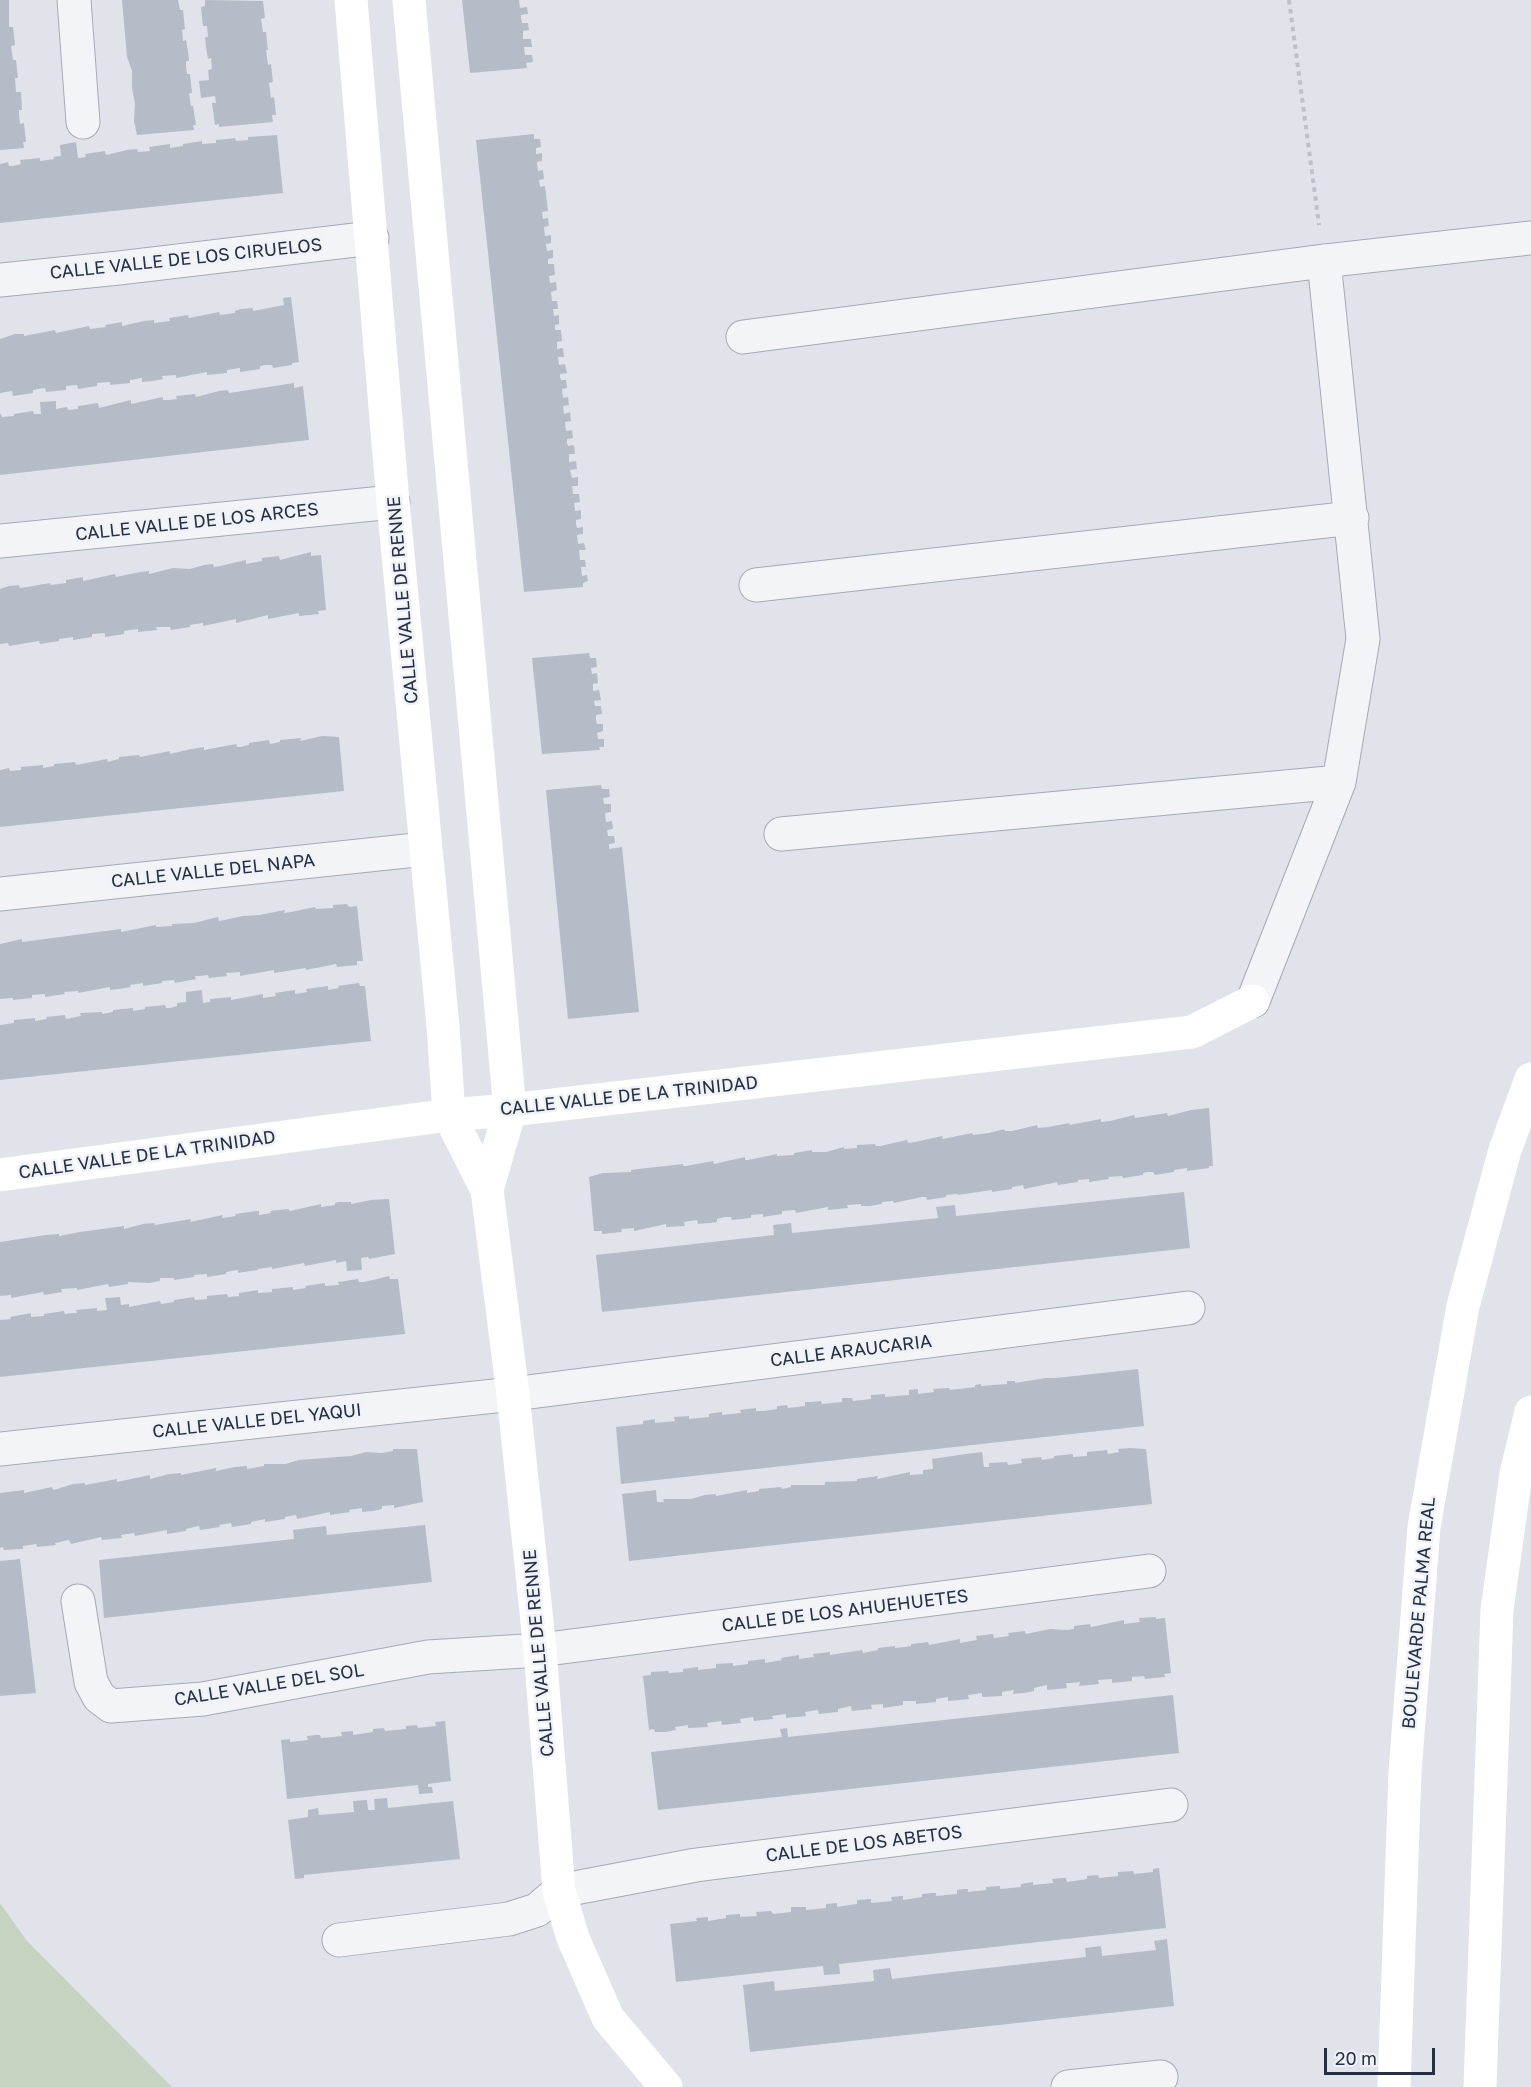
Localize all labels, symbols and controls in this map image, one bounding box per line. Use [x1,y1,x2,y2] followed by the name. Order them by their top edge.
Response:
[49,234,323,284] street label: CALLE VALLE DE LOS CIRUELOS
[383,495,423,705] street label: CALLE VALLE DE RENNE
[74,498,320,546] street label: CALLE VALLE DE LOS ARCES
[110,850,316,892] street label: CALLE VALLE DEL NAPA
[499,1072,759,1120] street label: CALLE VALLE DE LA TRINIDAD
[17,1126,277,1184] street label: CALLE VALLE DE LA TRINIDAD
[769,1330,933,1372] street label: CALLE ARAUCARIA
[151,1399,363,1443] street label: CALLE VALLE DEL YAQUI
[1398,1496,1440,1730] street label: BOULEVARDE PALMA REAL
[519,1548,559,1758] street label: CALLE VALLE DE RENNE
[720,1585,970,1637] street label: CALLE DE LOS AHUEHUETES
[173,1659,365,1711] street label: CALLE VALLE DEL SOL
[765,1821,963,1867] street label: CALLE DE LOS ABETOS
[1327,2036,1438,2074] scale bar
[1335,2047,1377,2069] text: 20 m

